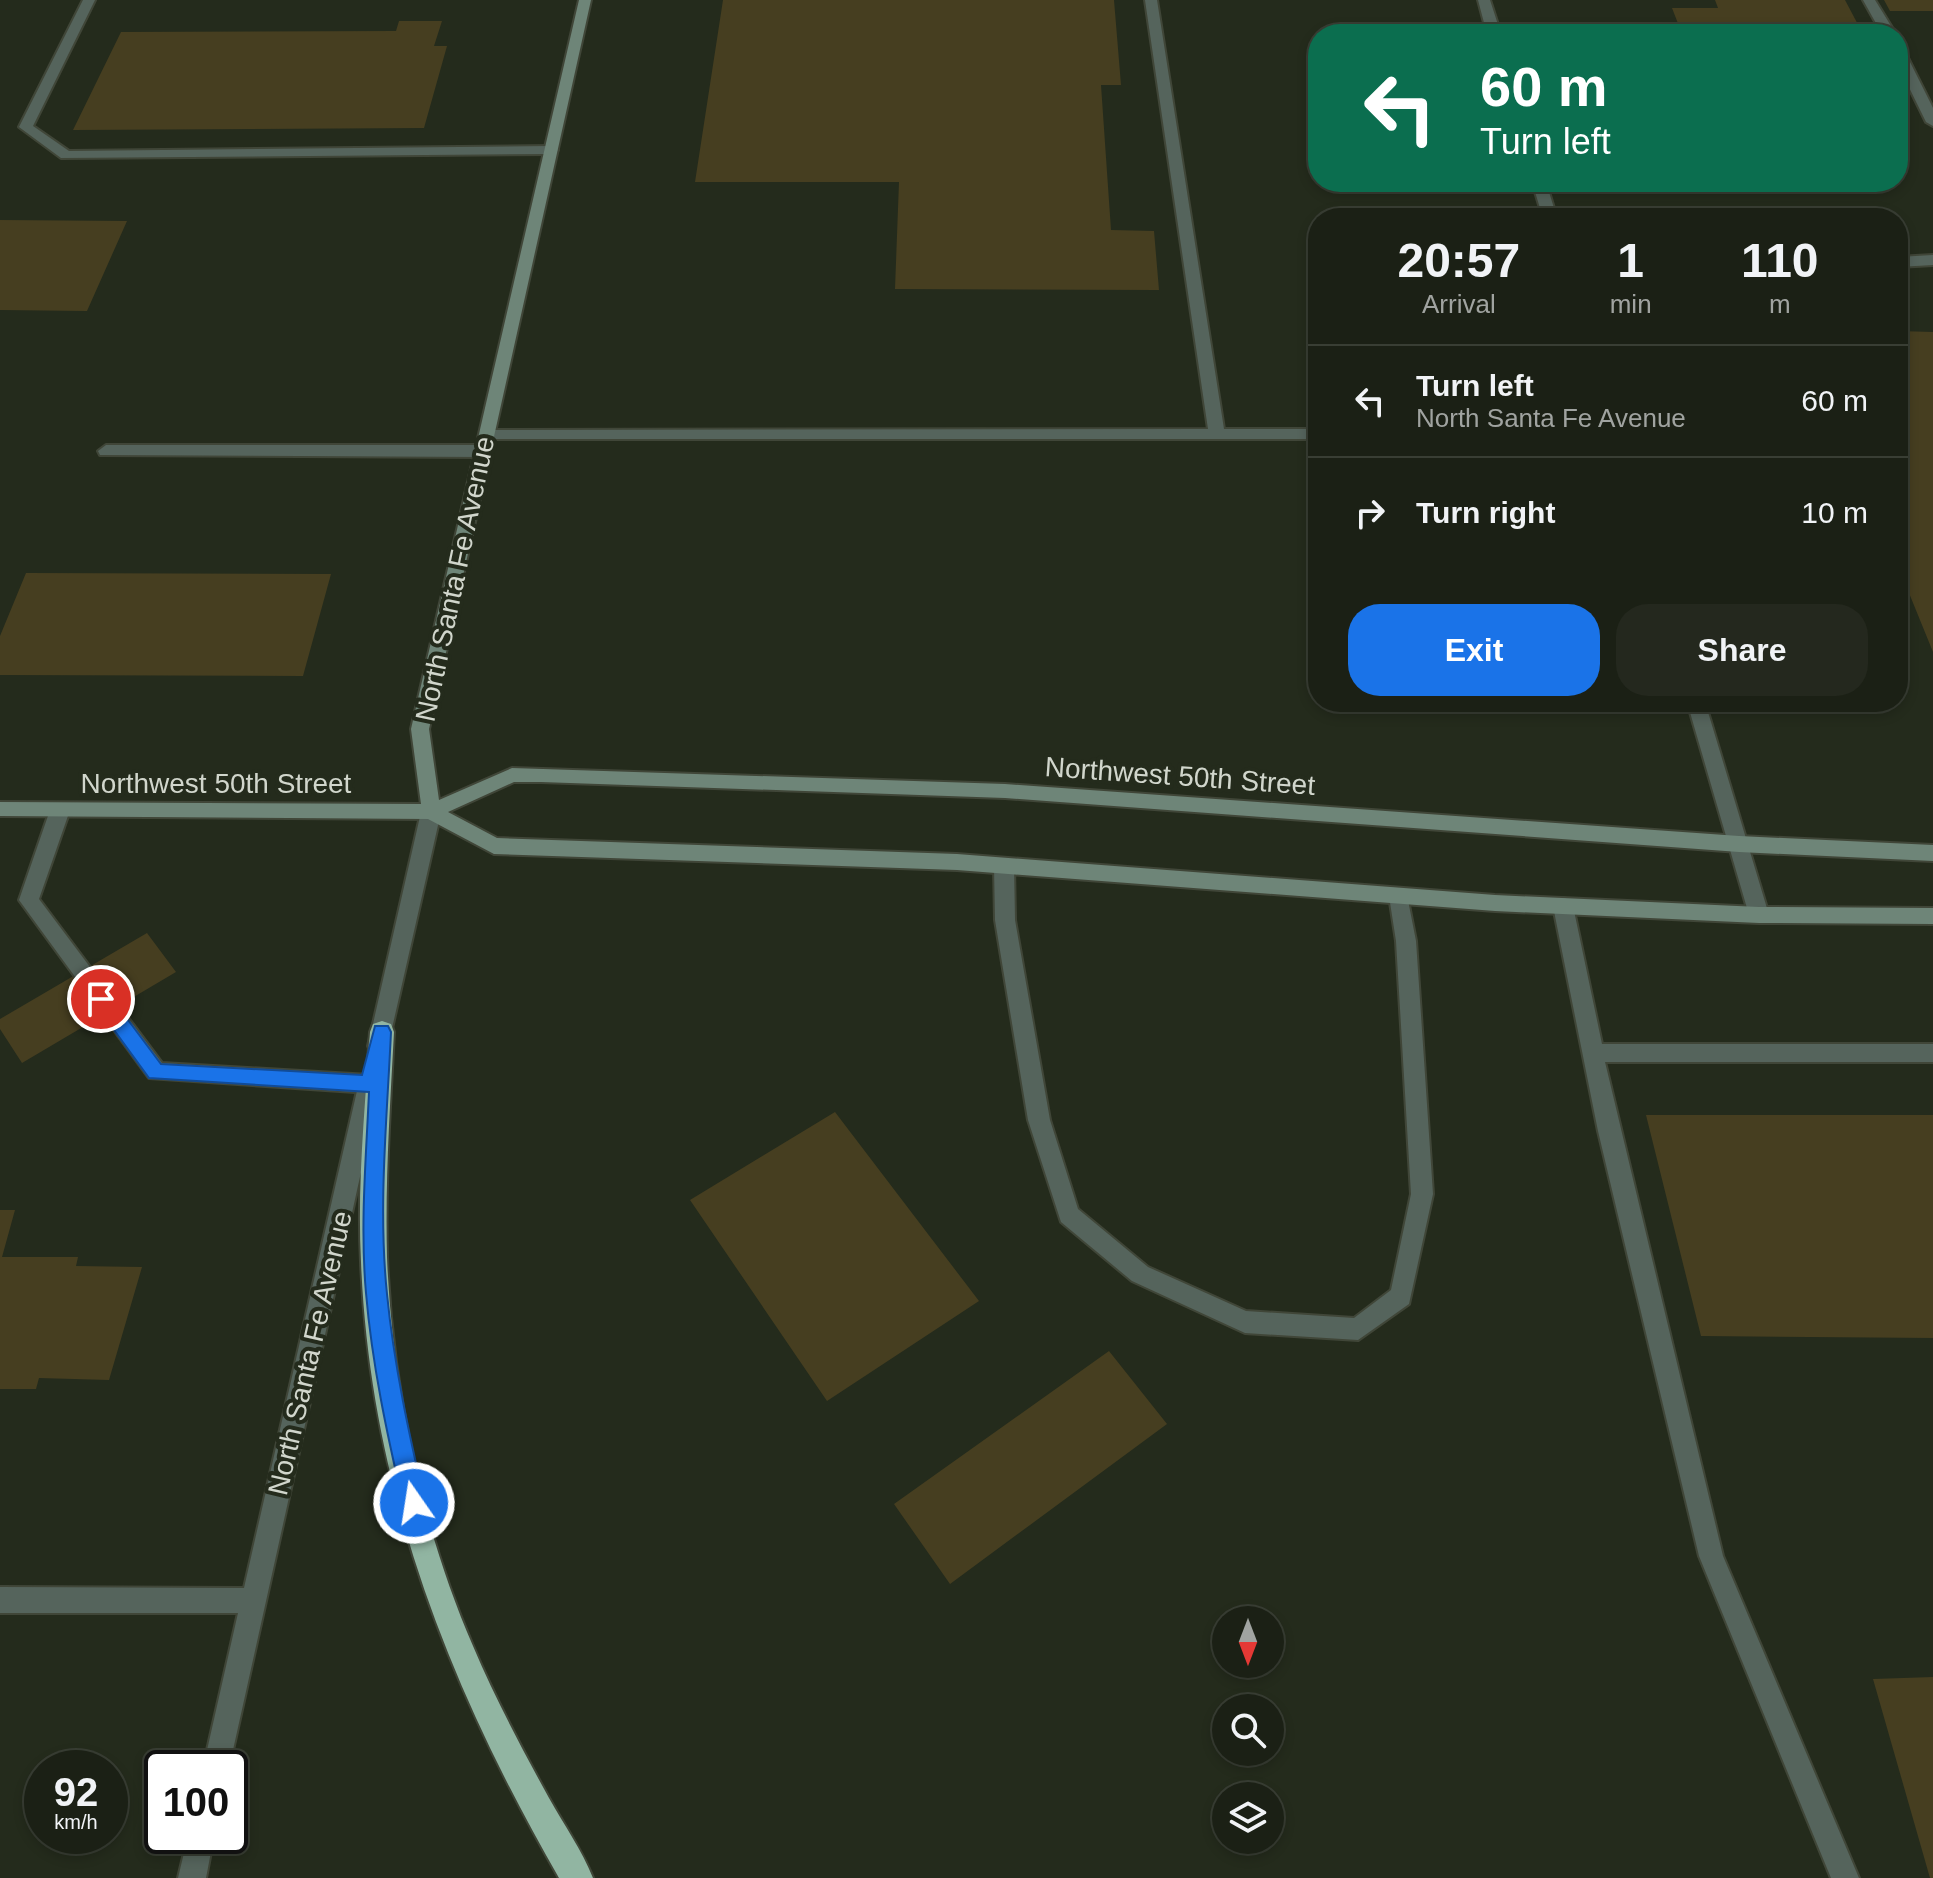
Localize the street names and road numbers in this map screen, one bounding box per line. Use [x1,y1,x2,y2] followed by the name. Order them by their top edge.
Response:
[410,434,500,724] street label: North Santa Fe Avenue
[1044,751,1316,801] street label: Northwest 50th Street
[81,768,352,799] street label: Northwest 50th Street
[262,1208,358,1498] street label: North Santa Fe Avenue

